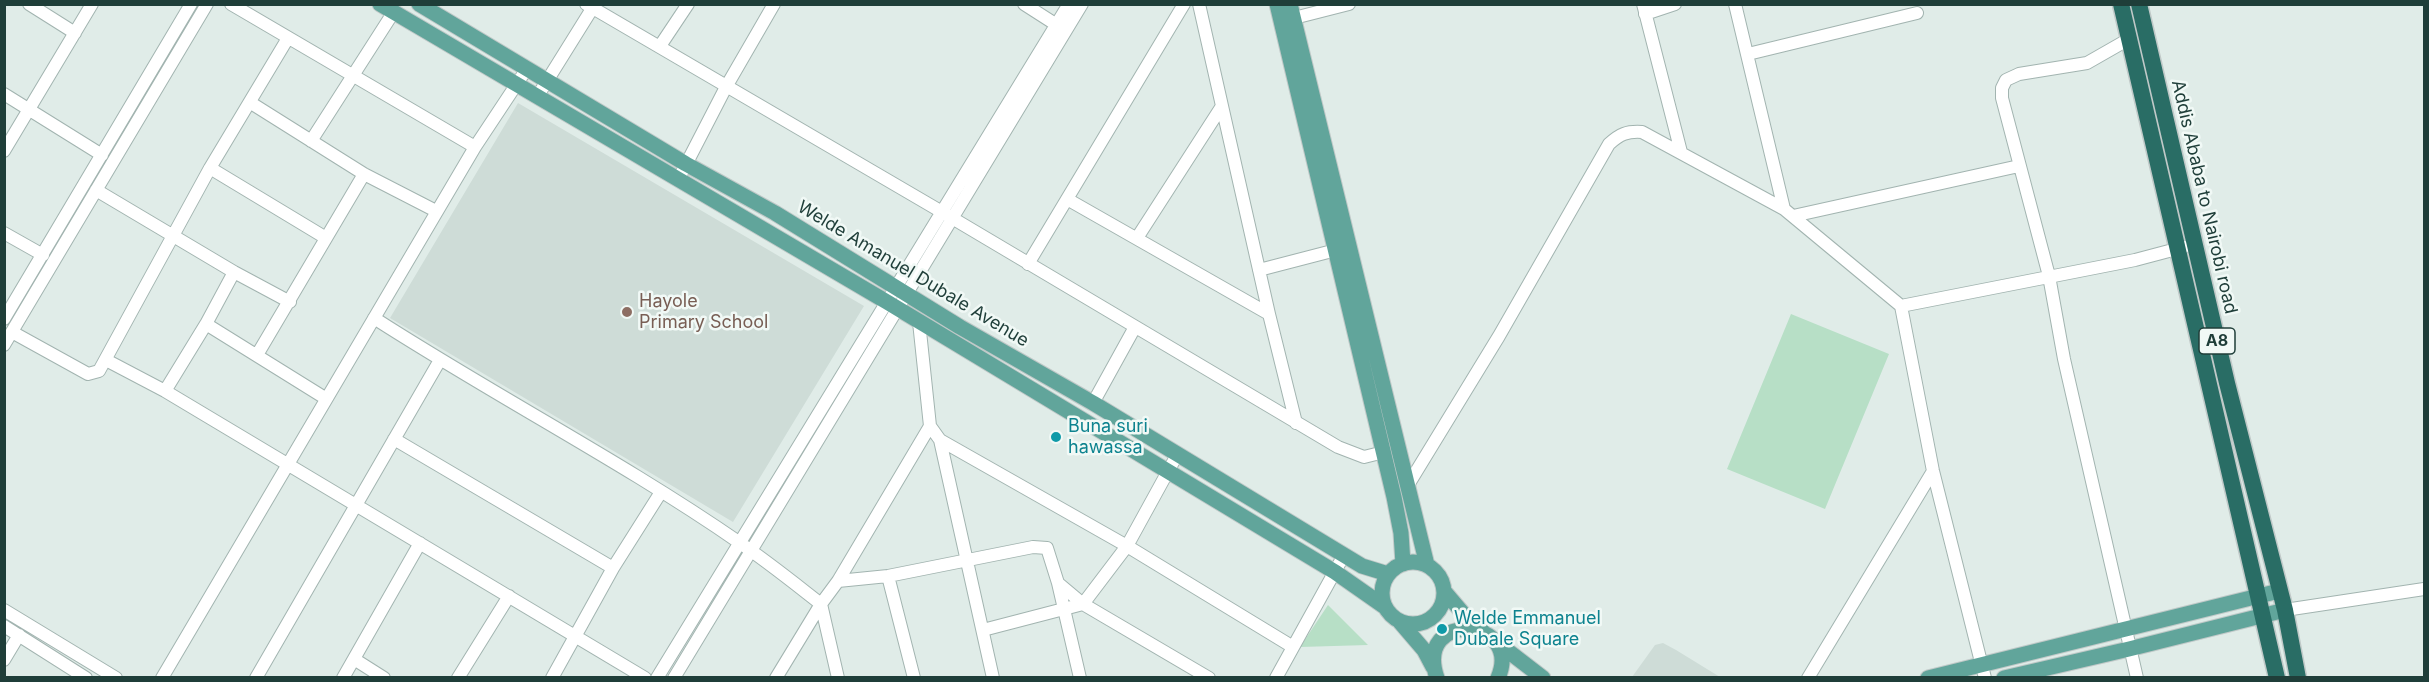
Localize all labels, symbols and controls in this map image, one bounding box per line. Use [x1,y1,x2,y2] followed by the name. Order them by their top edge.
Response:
[2167,78,2241,316] street label: Addis Ababa to Nairobi road
[794,196,1032,352] street label: Welde Amanuel Dubale Avenue
[639,291,768,334] place label: Hayole Primary School
[620,305,634,319] marker: Hayole Primary School
[2199,328,2235,354] road number: A8
[1068,416,1148,458] place label: Buna suri hawassa
[1049,430,1063,444] marker: Buna suri hawassa
[1454,608,1601,650] place label: Welde Emmanuel Dubale Square
[1435,622,1449,636] marker: Welde Emmanuel Dubale Square

